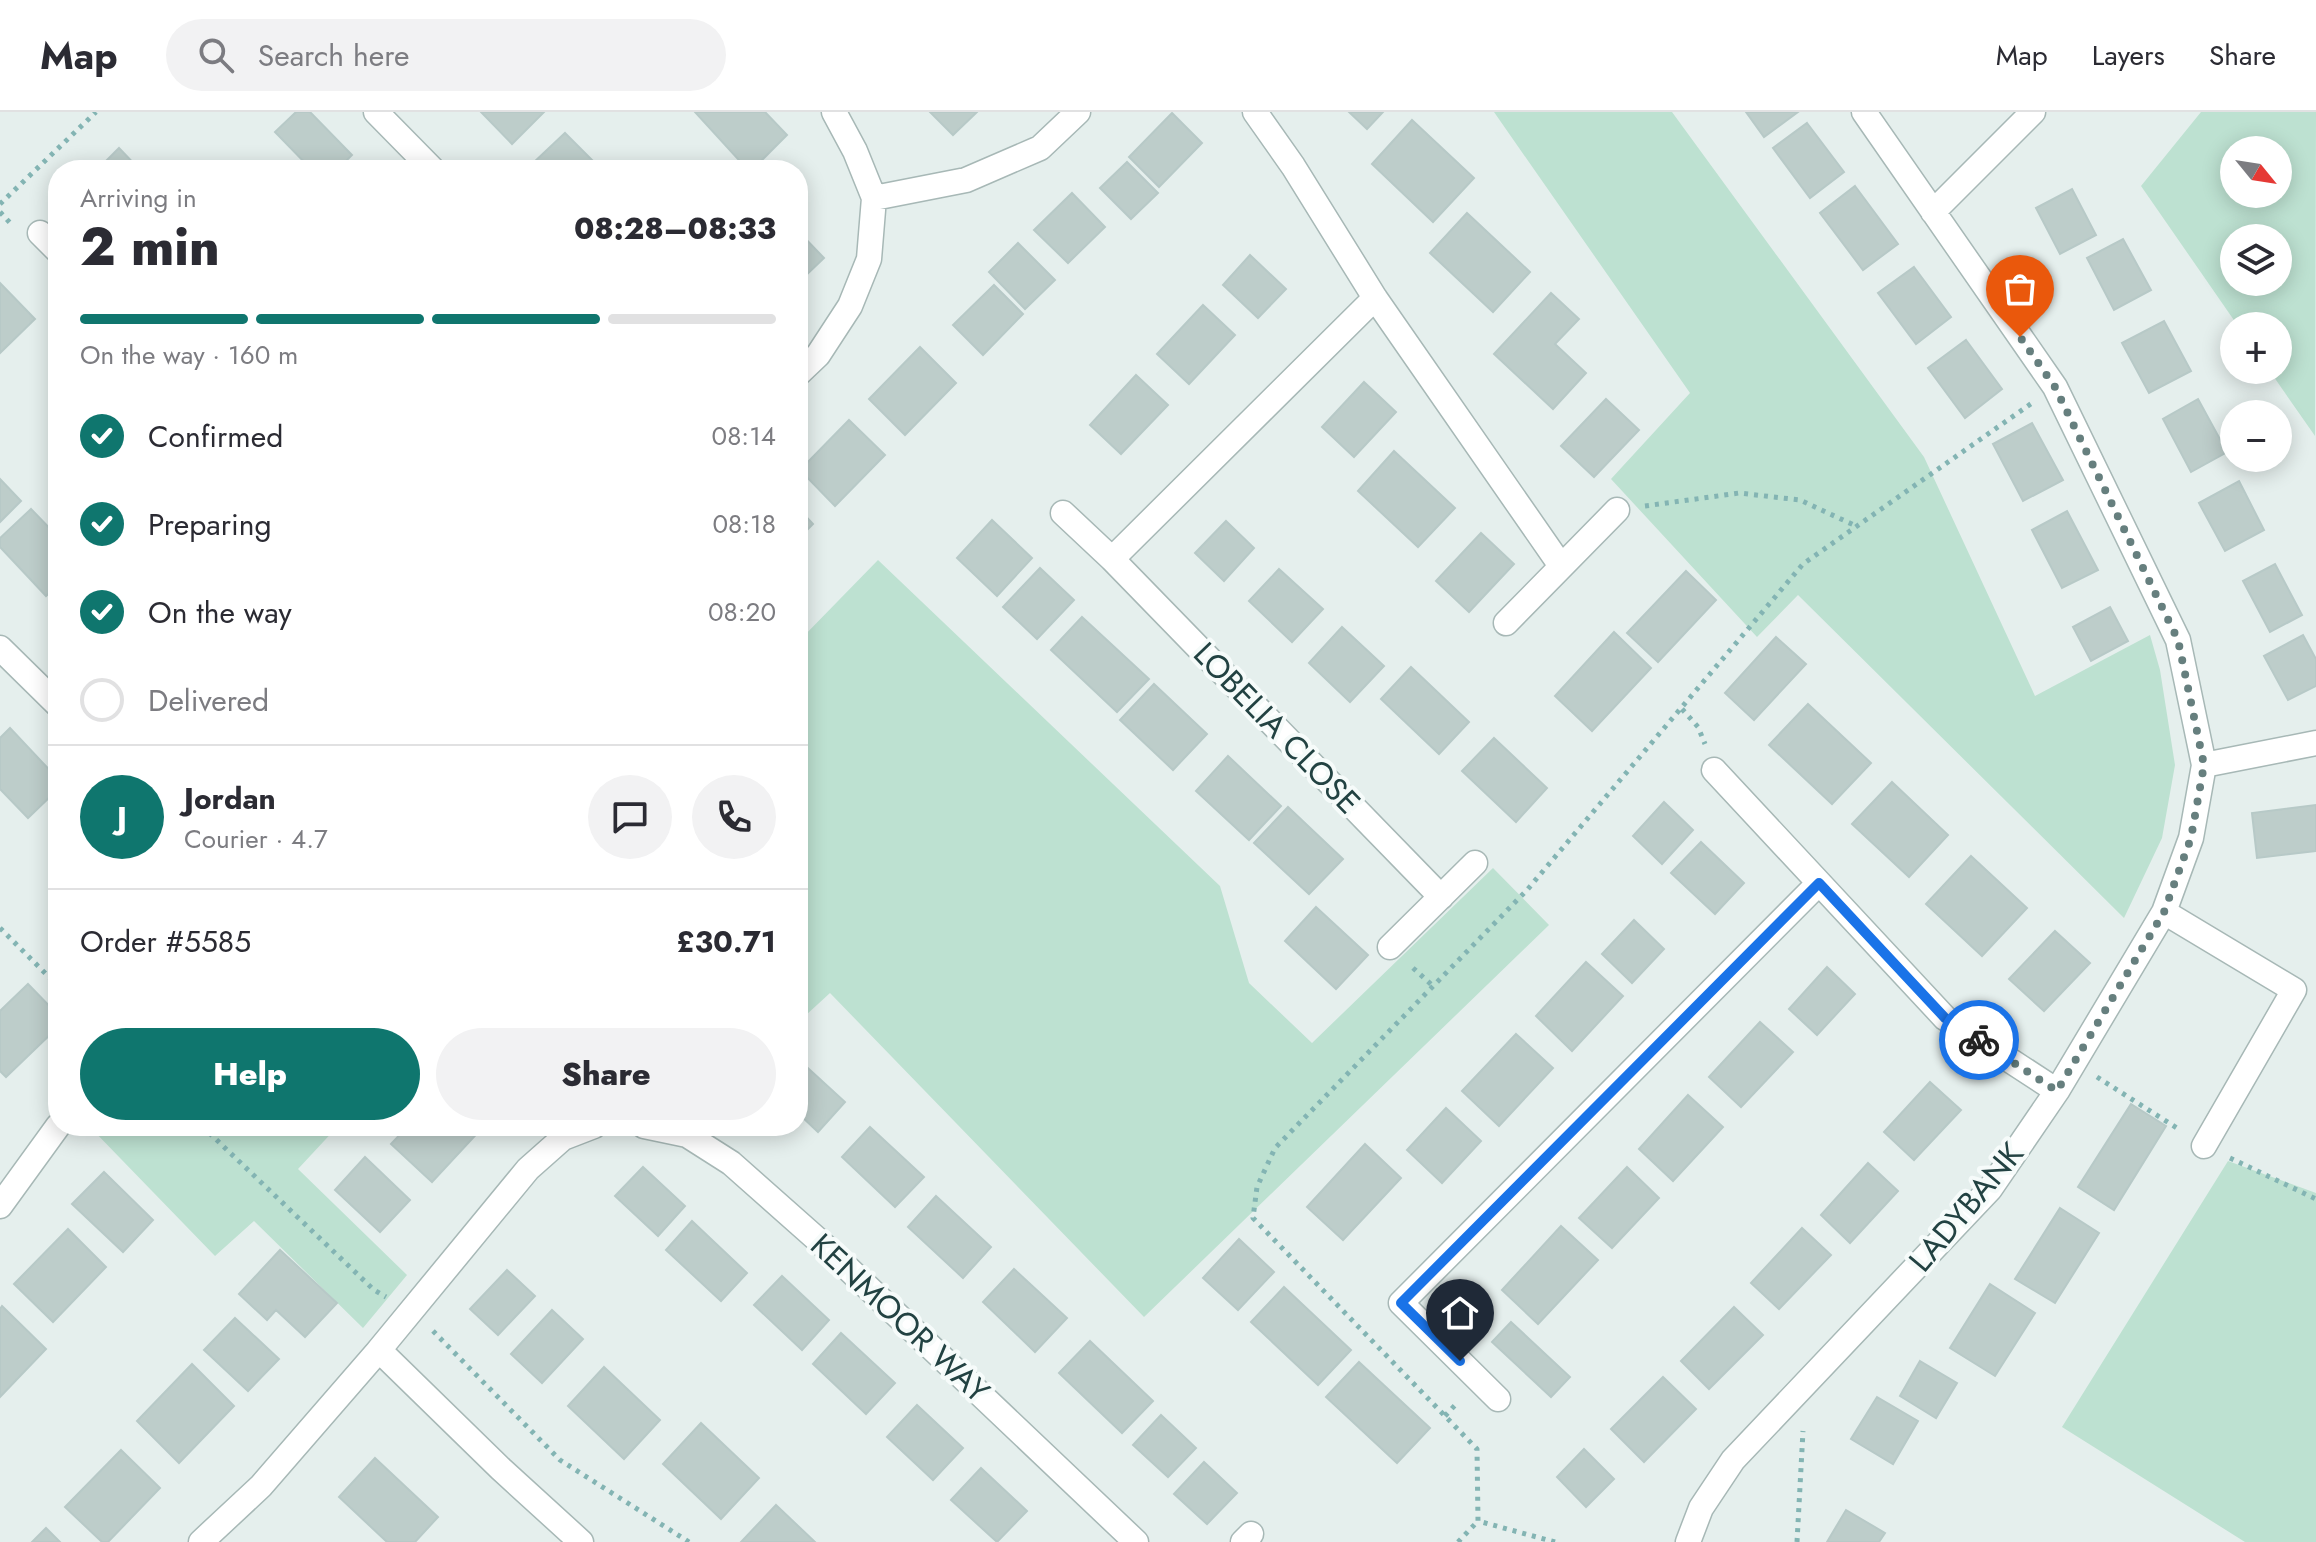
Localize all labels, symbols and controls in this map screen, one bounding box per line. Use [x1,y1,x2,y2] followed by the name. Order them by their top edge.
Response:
[166,19,726,91] search box
[40,28,118,83] text: Map
[194,33,238,77] icon: search
[258,34,410,77] text: Search here
[1996,35,2048,76] text: Map
[2092,35,2165,76] text: Layers
[2209,35,2276,76] text: Share
[2220,136,2292,208] north arrow
[2220,136,2292,472] map controls
[80,179,197,217] text: Arriving in
[574,207,776,250] text: 08:28–08:33
[80,209,220,285] text: 2 min
[2220,224,2292,296] button: layers
[1986,255,2054,337] pin
[1998,267,2042,311] icon: bag
[2220,312,2292,384] button: +
[80,336,298,374] text: On the way · 160 m
[2220,400,2292,472] button: −
[80,414,124,458] icon: check
[148,415,283,458] text: Confirmed
[712,417,776,455] text: 08:14
[80,502,124,546] icon: check
[148,503,272,546] text: Preparing
[713,505,776,543] text: 08:18
[80,590,124,634] icon: check
[148,591,292,634] text: On the way
[708,593,776,631] text: 08:20
[1183,632,1371,824] street label: LOBELIA CLOSE
[148,679,269,722] text: Delivered
[588,775,672,859] button: chat
[692,775,776,859] button: phone
[184,777,276,820] text: Jordan
[117,796,127,839] text: J
[184,820,328,858] text: Courier · 4.7
[80,920,251,963] text: Order #5585
[676,920,776,963] text: £30.71
[1939,1000,2019,1080] courier
[1957,1018,2001,1062] icon: bike
[80,1028,420,1120] button: Help
[436,1028,776,1120] button: Share
[1898,1132,2034,1282] street label: LADYBANK
[800,1223,1000,1413] street label: KENMOOR WAY
[1426,1279,1494,1361] pin
[1438,1291,1482,1335] icon: home

